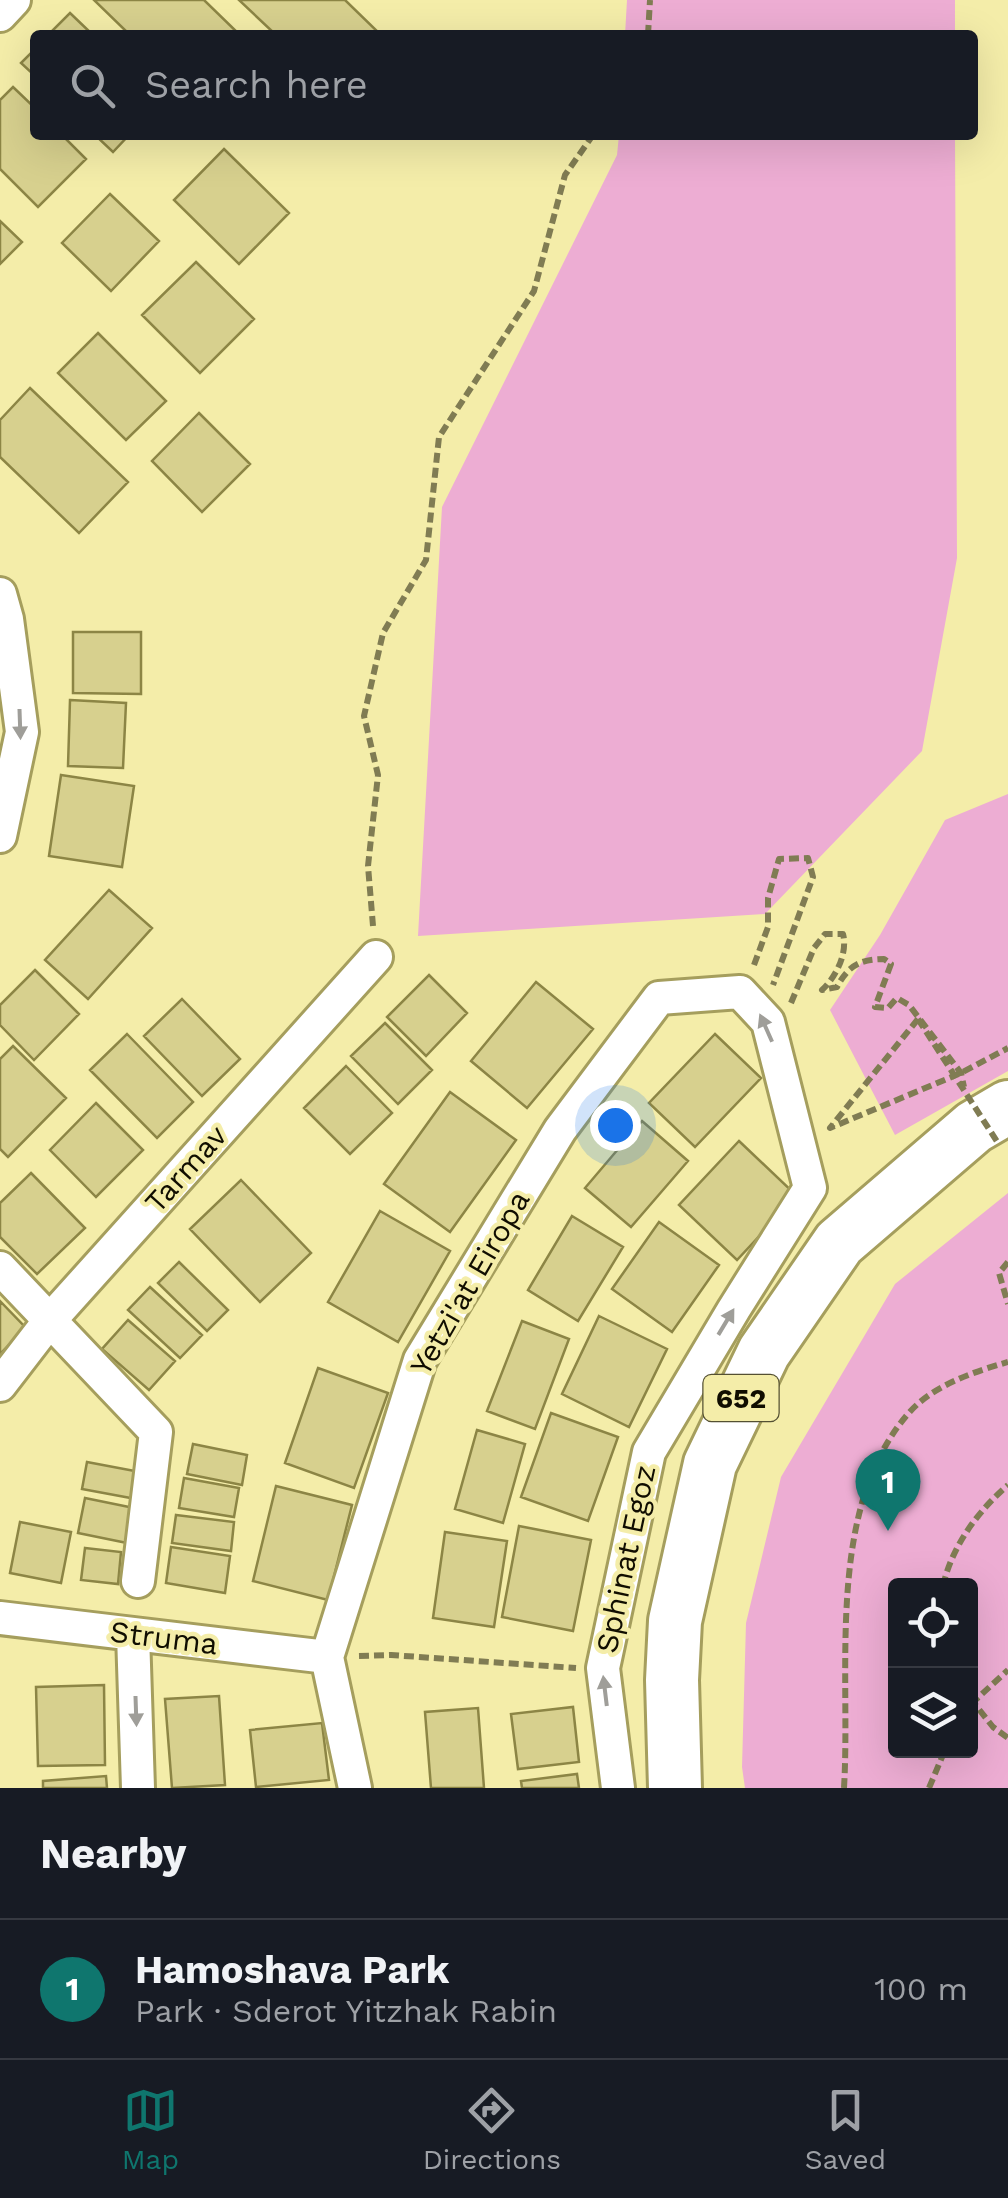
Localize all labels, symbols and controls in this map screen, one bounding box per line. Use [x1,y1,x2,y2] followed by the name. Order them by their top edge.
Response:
[30,30,978,140] search box
[65,58,120,113] icon: search
[145,63,368,107] text: Search here
[12,709,28,741] one-way arrow
[758,1014,774,1043] one-way arrow
[590,1100,641,1151] your location
[137,1118,234,1219] street label: Tarmav
[403,1184,536,1381] street label: Yetzi'at Eiropa
[717,1308,734,1336] one-way arrow
[704,1375,778,1421] road number: 652
[856,1448,920,1531] pin: 1
[589,1462,662,1656] street label: Sphinat Egoz
[888,1578,978,1758] map controls
[888,1578,978,1668] button: locate
[108,1614,220,1661] street label: Struma
[888,1668,978,1758] button: layers
[597,1675,613,1707] one-way arrow
[128,1696,144,1728] one-way arrow
[40,1829,187,1878] text: Nearby
[135,1948,449,1992] text: Hamoshava Park
[66,1970,79,2008] text: 1
[874,1970,968,2008] text: 100 m
[135,1992,557,2030] text: Park · Sderot Yitzhak Rabin
[122,2083,179,2176] tab: Map
[423,2083,561,2176] tab: Directions
[805,2083,886,2176] tab: Saved

